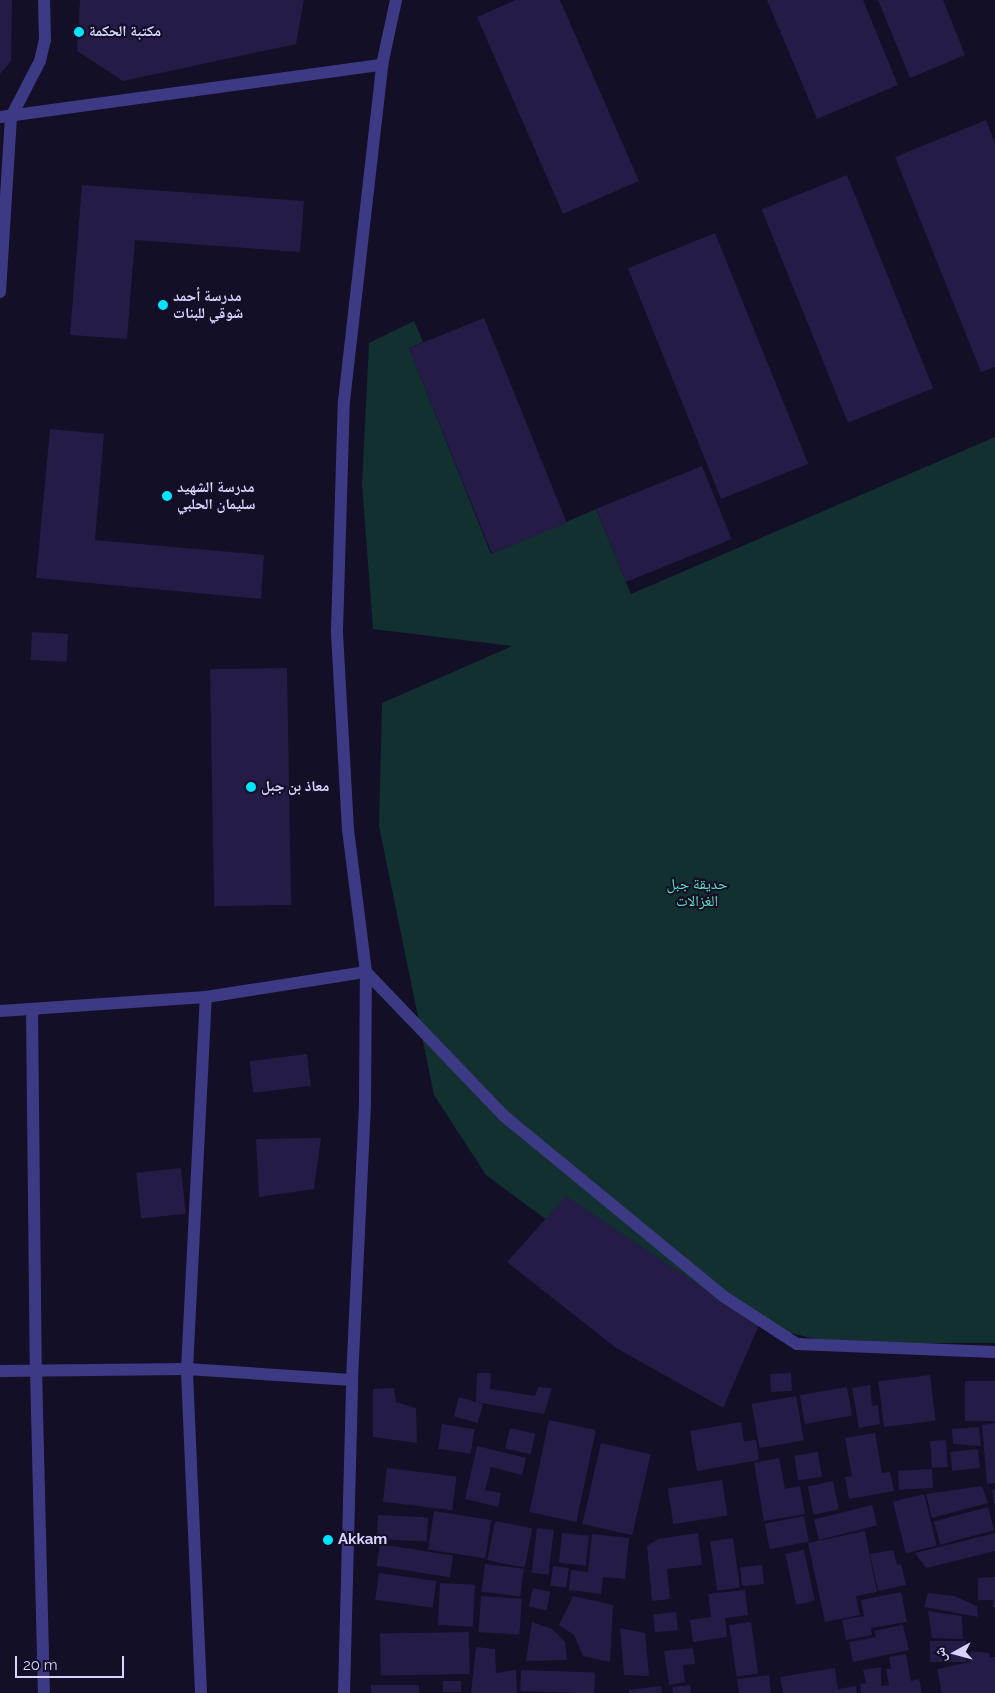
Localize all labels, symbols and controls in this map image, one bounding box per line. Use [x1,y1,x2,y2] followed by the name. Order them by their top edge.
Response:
[89,23,161,41] place label: مكتبة الحكمة
[73,26,85,38] marker: مكتبة الحكمة
[173,287,243,322] place label: مدرسة أحمد شوقي للبنات
[157,299,169,311] marker: مدرسة أحمد شوقي للبنات
[177,478,256,513] place label: مدرسة الشهيد سليمان الحلبي
[161,490,173,502] marker: مدرسة الشهيد سليمان الحلبي
[261,778,329,796] place label: معاذ بن جبل
[245,781,257,793] marker: معاذ بن جبل
[667,875,727,910] park label: حديقة جبل الغزالات
[338,1531,387,1549] place label: Akkam
[322,1534,334,1546] marker: Akkam
[930,1628,980,1678] north arrow
[18,1646,126,1678] scale bar
[931,1646,949,1663] text: ش
[23,1656,58,1674] text: 20 m

